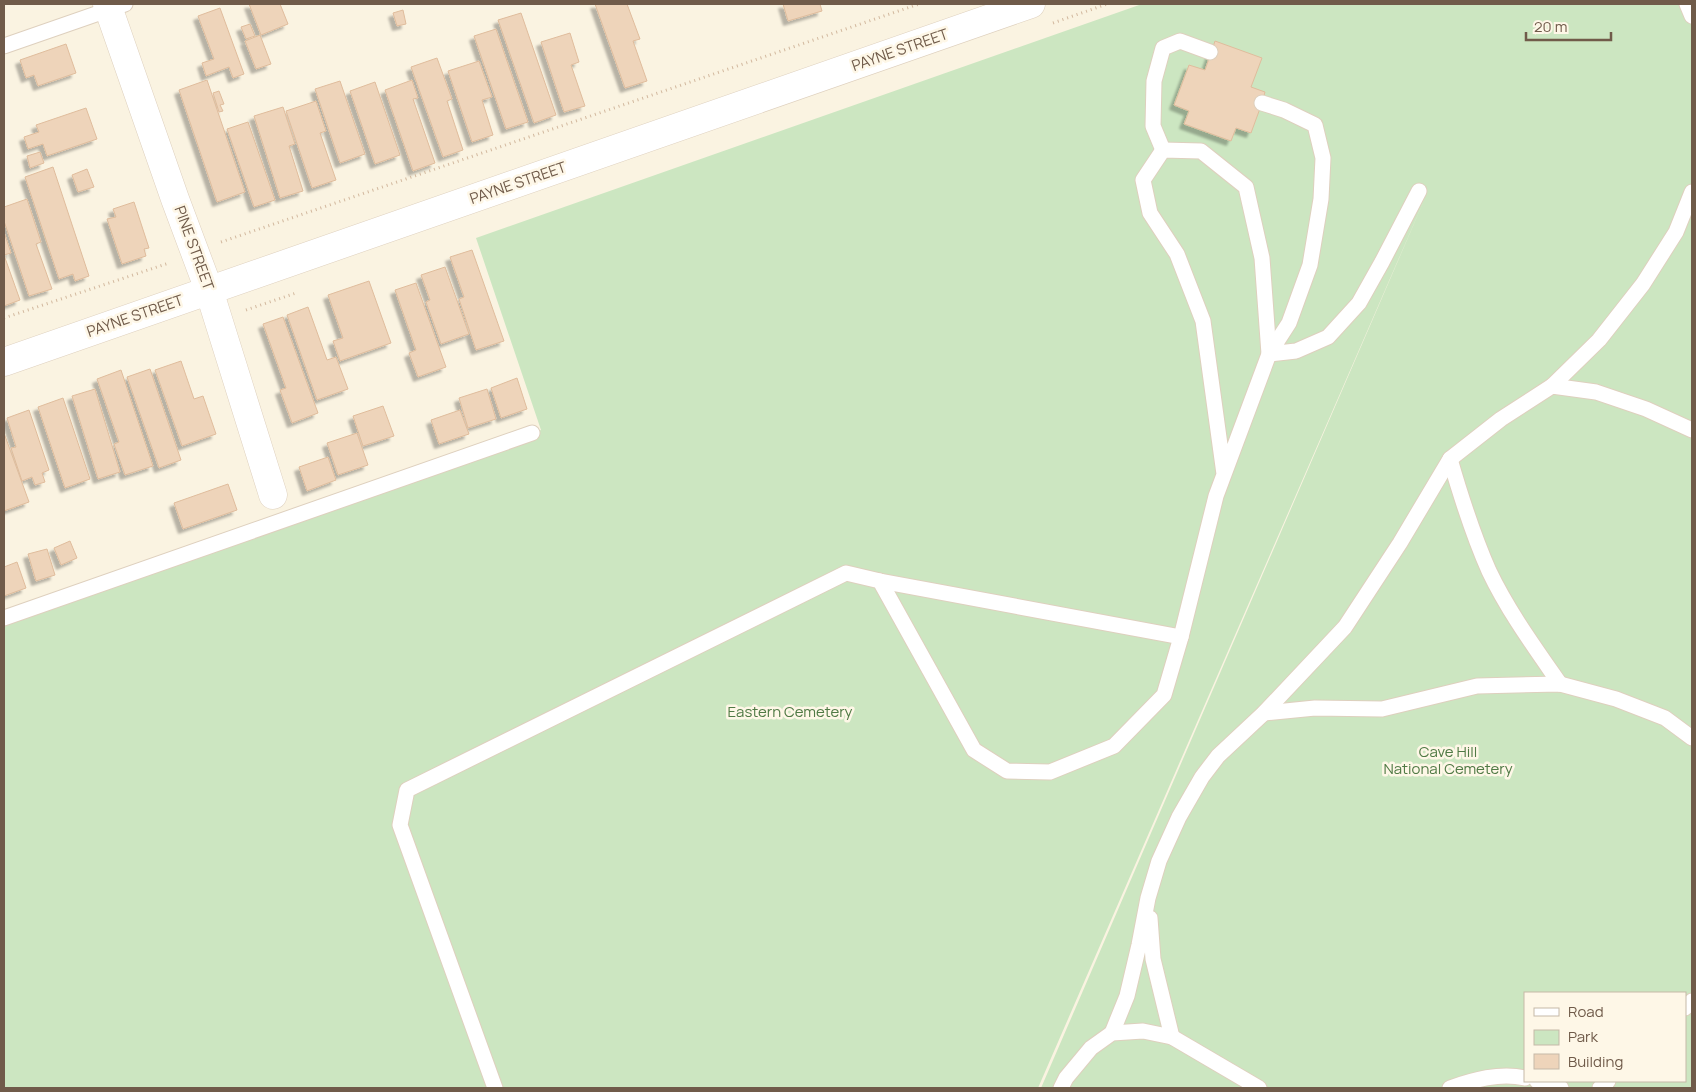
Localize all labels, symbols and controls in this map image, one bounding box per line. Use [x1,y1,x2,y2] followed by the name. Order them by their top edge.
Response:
[1526,10,1611,42] scale bar
[1534,16,1567,37] text: 20 m
[849,23,951,76] street label: PAYNE STREET
[467,156,569,209] street label: PAYNE STREET
[170,203,219,293] street label: PINE STREET
[84,289,186,342] street label: PAYNE STREET
[728,701,853,722] park label: Eastern Cemetery
[1383,741,1513,779] park label: Cave Hill National Cemetery
[1524,992,1686,1082] legend
[1568,1001,1604,1022] text: Road
[1568,1026,1598,1047] text: Park
[1568,1051,1623,1072] text: Building

